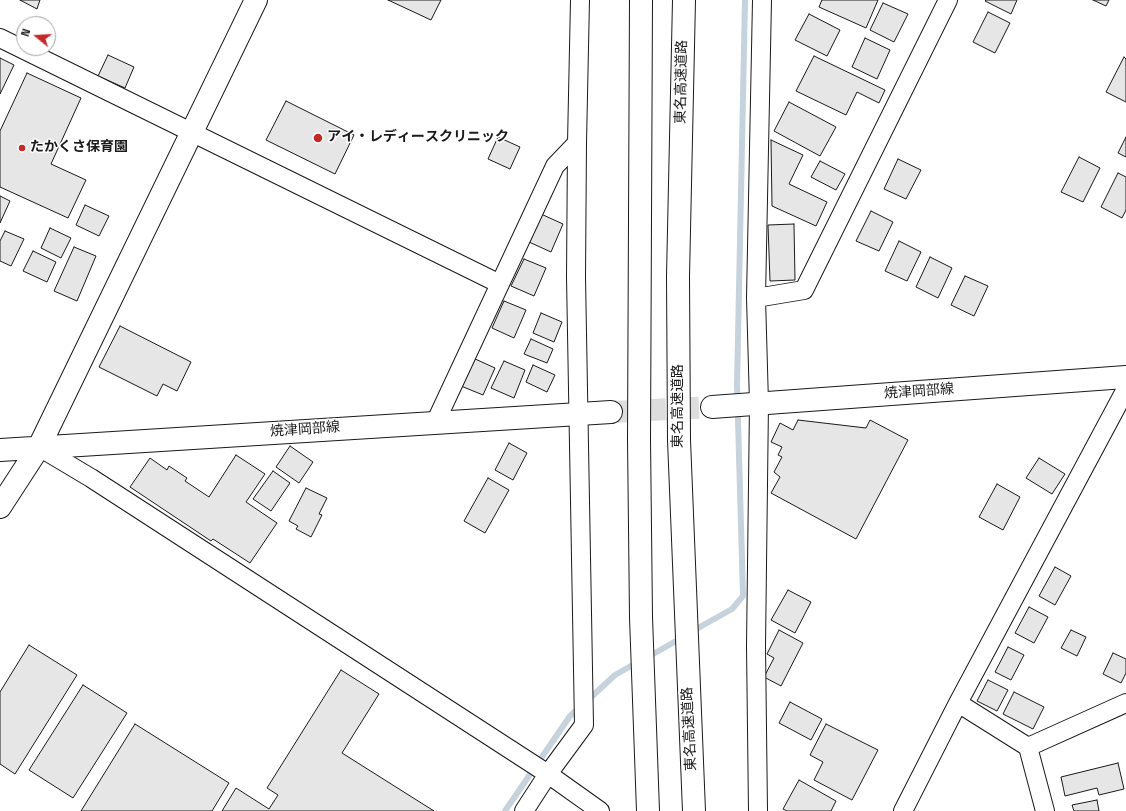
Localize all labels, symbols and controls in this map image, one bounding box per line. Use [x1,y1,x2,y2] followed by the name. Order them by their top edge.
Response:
[16,16,56,56] north arrow
[17,27,34,39] text: N
[673,40,691,124] street label: 東名高速道路
[327,130,509,146] place label: アイ・レディースクリニック
[312,132,324,144] marker: アイ・レディースクリニック
[30,140,128,156] place label: たかくさ保育園
[17,143,27,153] marker: たかくさ保育園
[671,364,687,448] street label: 東名高速道路
[883,381,955,403] street label: 焼津岡部線
[269,419,341,441] street label: 焼津岡部線
[679,687,701,771] street label: 東名高速道路

